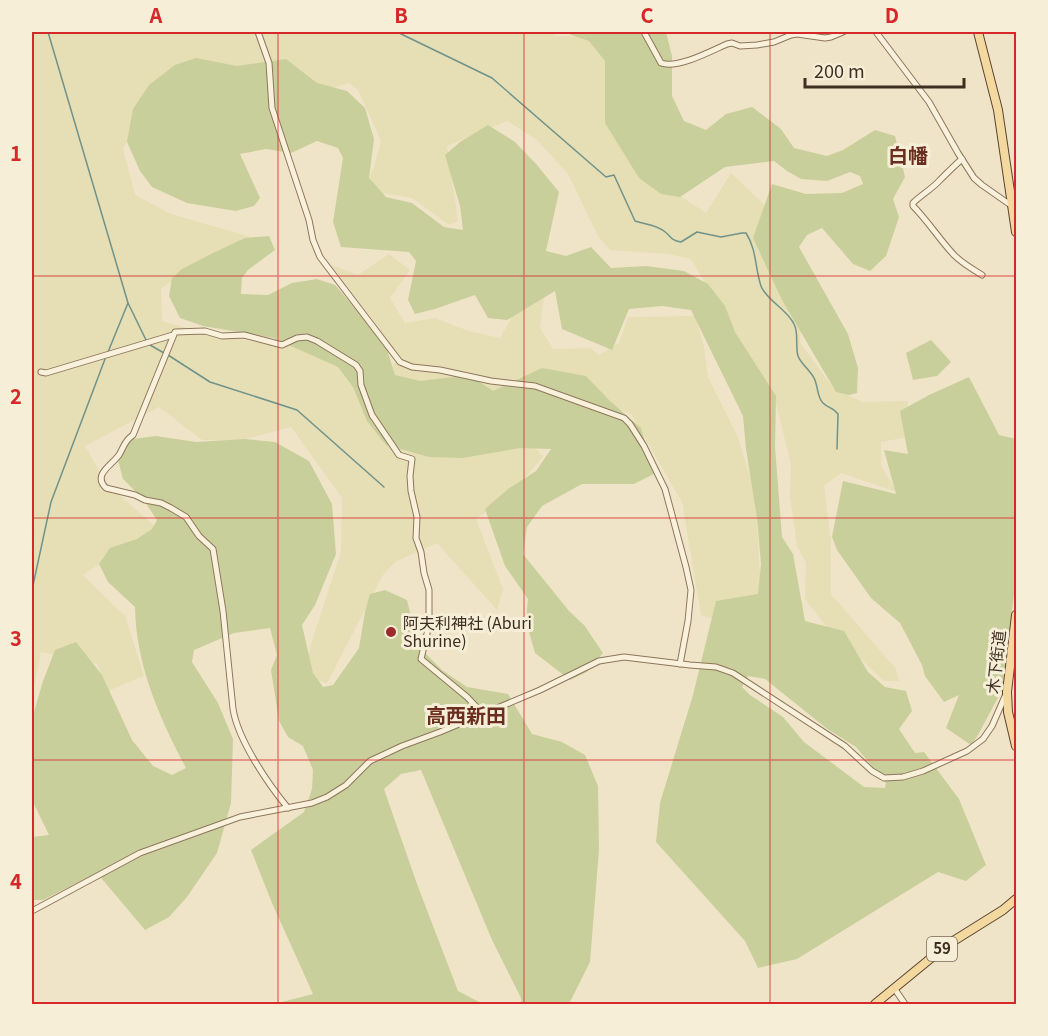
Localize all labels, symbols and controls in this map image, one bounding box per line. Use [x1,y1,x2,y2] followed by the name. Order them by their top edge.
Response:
[149,0,163,29] text: A
[394,0,408,29] text: B
[640,0,654,29] text: C
[885,0,899,29] text: D
[805,51,964,89] scale bar
[814,57,865,83] text: 200 m
[10,138,22,167] text: 1
[888,140,928,169] district label: 白幡
[10,381,22,410] text: 2
[403,610,532,652] place label: 阿夫利神社 (Aburi Shurine)
[10,623,22,652] text: 3
[384,625,398,639] marker: 阿夫利神社 (Aburi Shurine)
[980,629,1010,695] street label: 木下街道
[426,700,506,729] district label: 高西新田
[10,866,22,895] text: 4
[927,937,957,961] road number: 59

